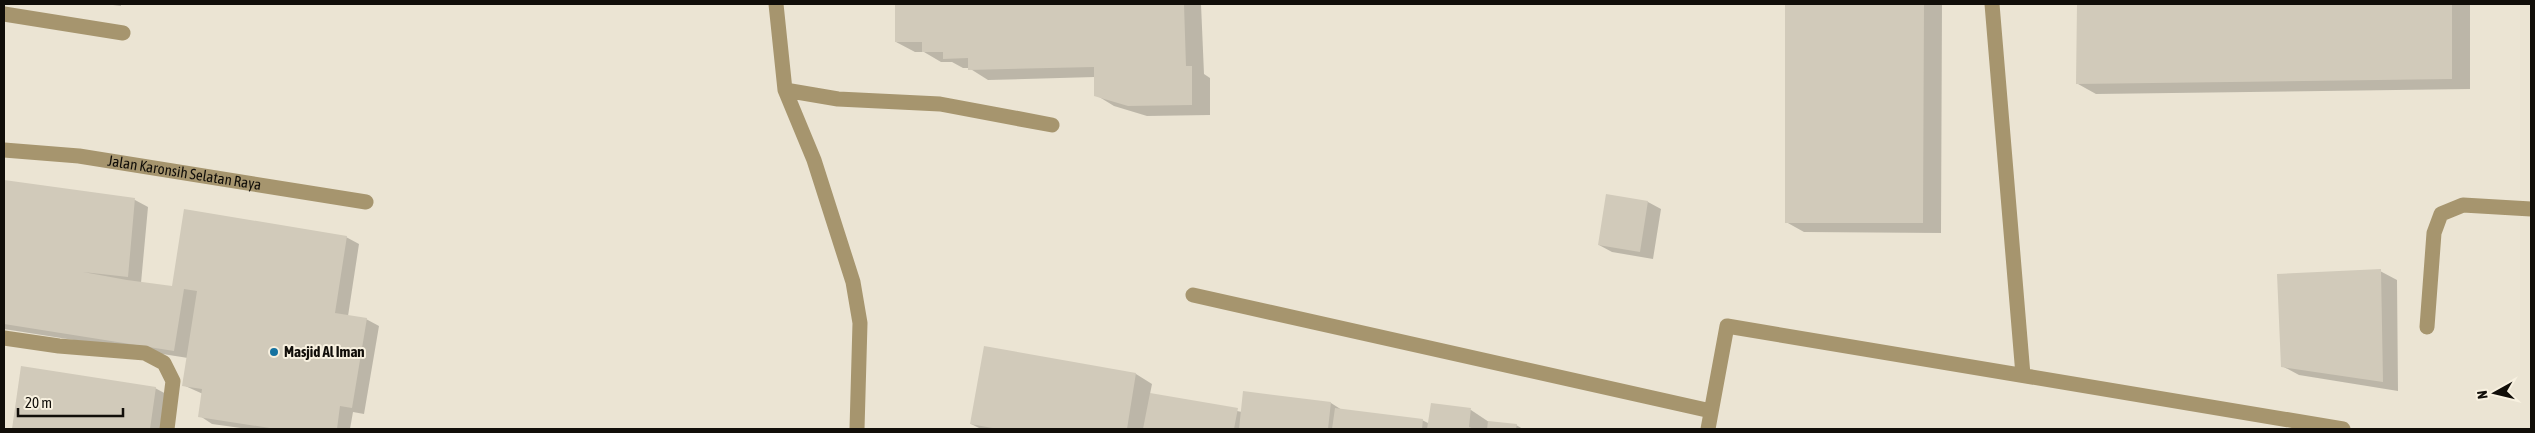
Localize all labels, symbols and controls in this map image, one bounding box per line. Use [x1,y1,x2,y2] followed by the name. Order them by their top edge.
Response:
[106,152,263,193] street label: Jalan Karonsih Selatan Raya
[284,343,365,360] place label: Masjid Al Iman
[268,346,280,358] marker: Masjid Al Iman
[2470,368,2520,418] north arrow
[18,386,122,418] scale bar
[2474,390,2491,400] text: N
[25,394,52,411] text: 20 m

